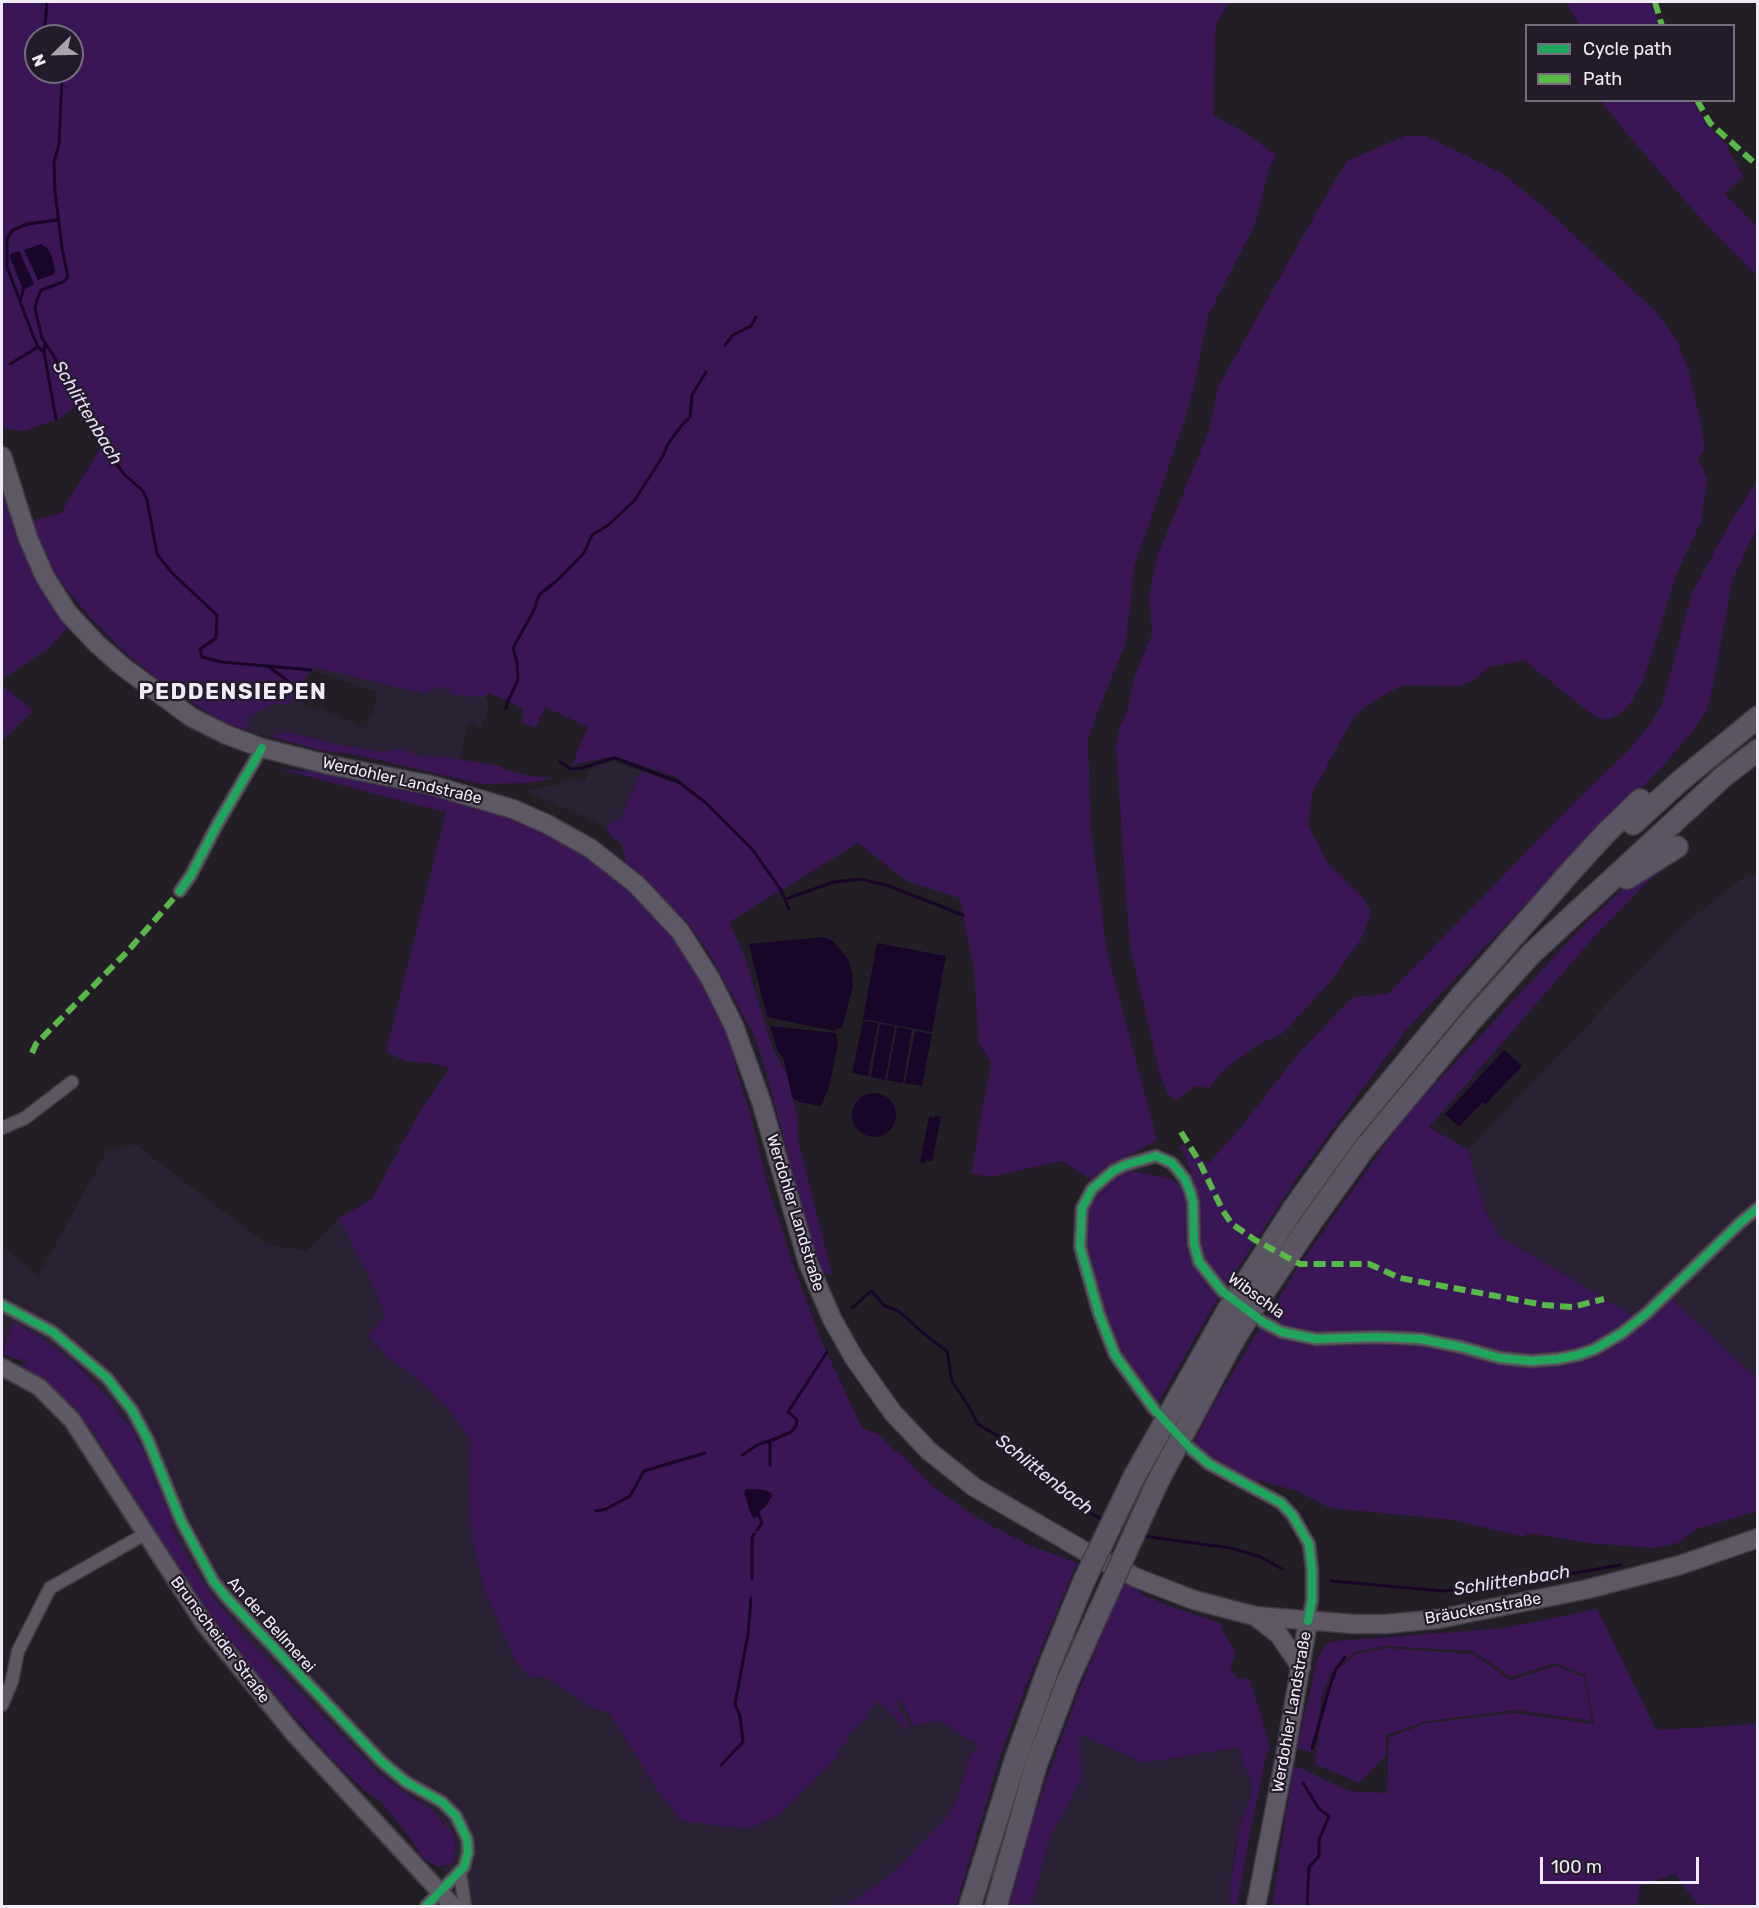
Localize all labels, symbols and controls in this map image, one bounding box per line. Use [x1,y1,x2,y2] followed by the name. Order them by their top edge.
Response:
[24,24,84,84] north arrow
[1525,24,1735,102] legend
[1583,38,1672,60] text: Cycle path
[28,51,50,69] text: N
[1583,68,1622,90] text: Path
[47,357,127,469] water label: Schlittenbach
[139,680,327,706] district label: PEDDENSIEPEN
[320,753,484,809] street label: Werdohler Landstraße
[762,1132,828,1294] street label: Werdohler Landstraße
[1224,1269,1288,1323] street label: Wibschla
[991,1430,1097,1520] water label: Schlittenbach
[1452,1561,1572,1601] water label: Schlittenbach
[166,1573,274,1707] street label: Brunscheider Straße
[223,1573,319,1677] street label: An der Bellmerei
[1423,1589,1543,1629] street label: Bräuckenstraße
[1268,1630,1316,1794] street label: Werdohler Landstraße
[1543,1845,1702,1883] scale bar
[1551,1856,1602,1878] text: 100 m

